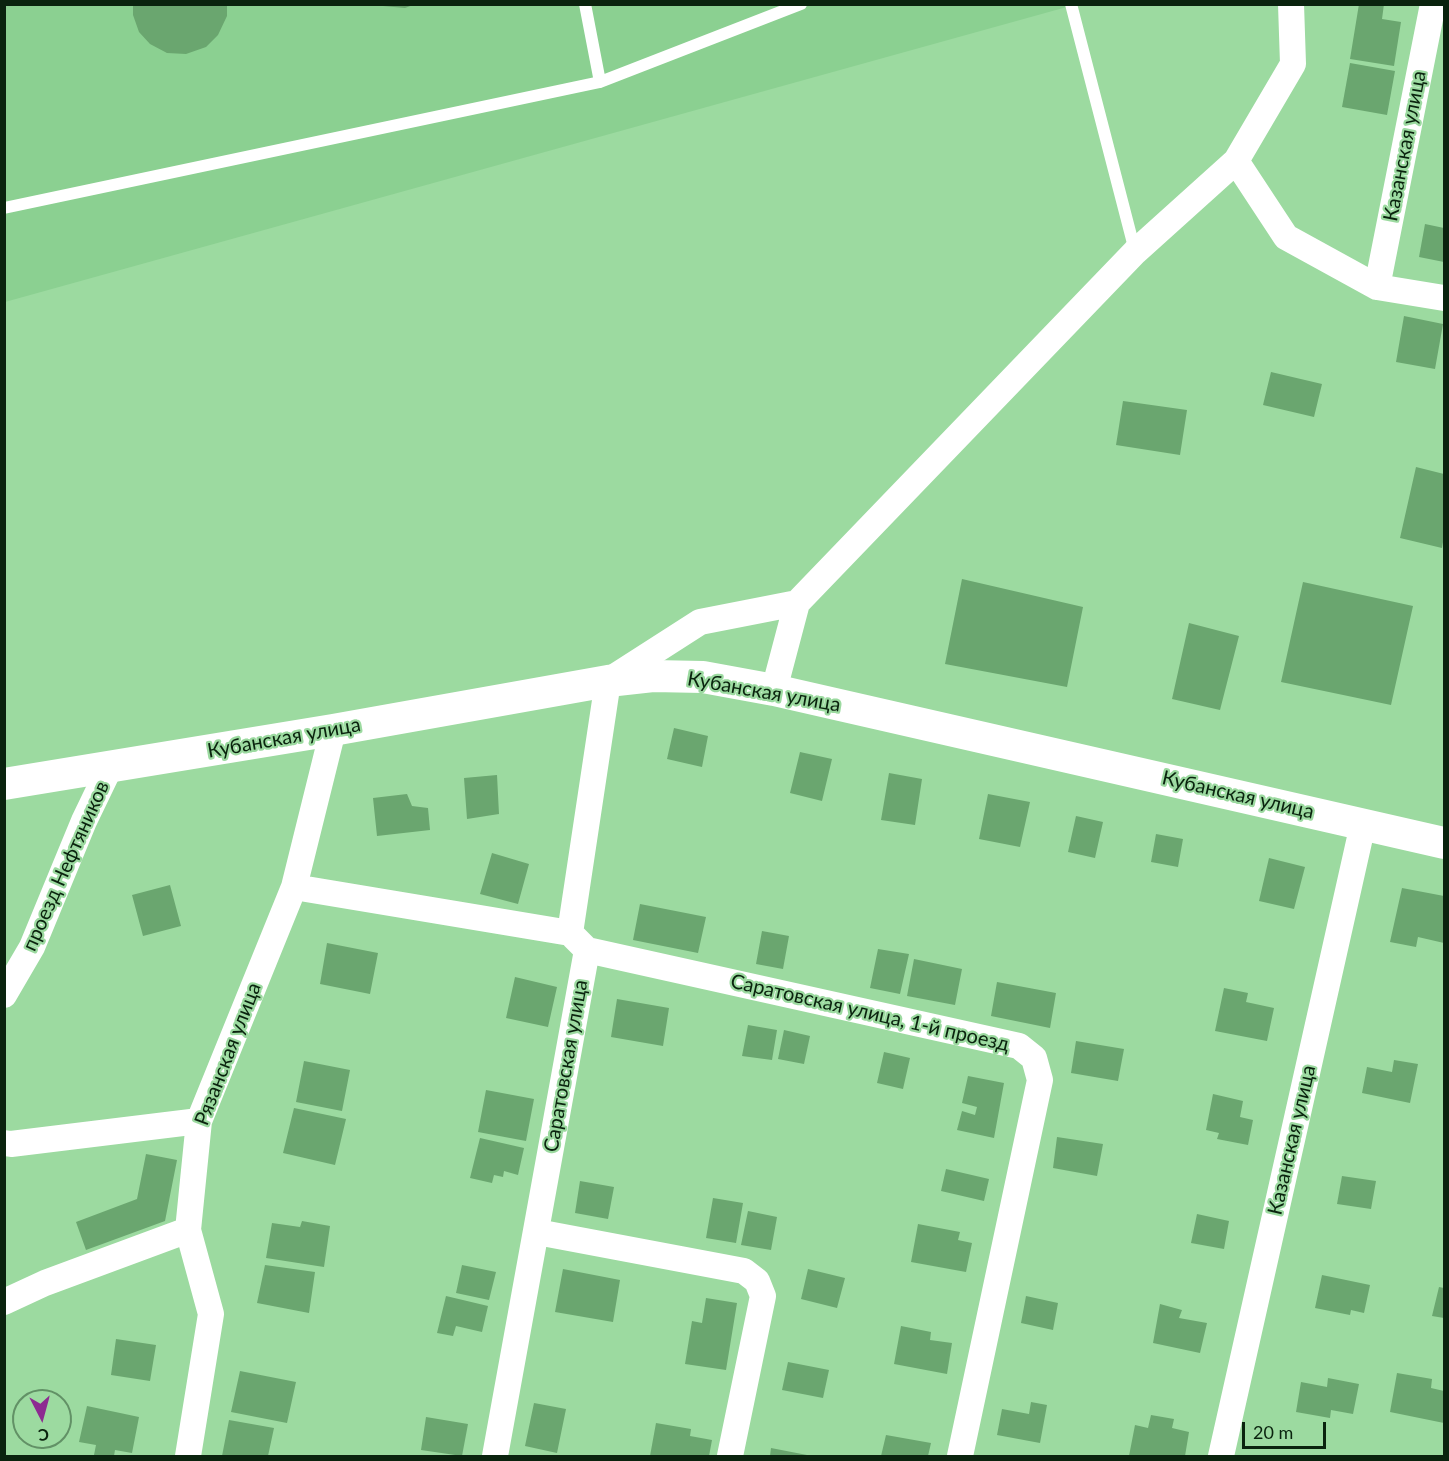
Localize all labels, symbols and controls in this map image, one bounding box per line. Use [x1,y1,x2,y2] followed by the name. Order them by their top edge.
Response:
[1379,69,1431,223] street label: Казанская улица
[686,667,842,717] street label: Кубанская улица
[206,713,362,763] street label: Кубанская улица
[1160,766,1316,824] street label: Кубанская улица
[18,777,114,955] street label: проезд Нефтяников
[728,969,1012,1057] street label: Саратовская улица, 1-й проезд
[539,978,593,1154] street label: Саратовская улица
[190,979,266,1129] street label: Рязанская улица
[1263,1063,1321,1217] street label: Казанская улица
[12,1389,72,1449] north arrow
[1245,1410,1329,1448] scale bar
[1253,1421,1293,1443] text: 20 m
[37,1425,50,1445] text: С

